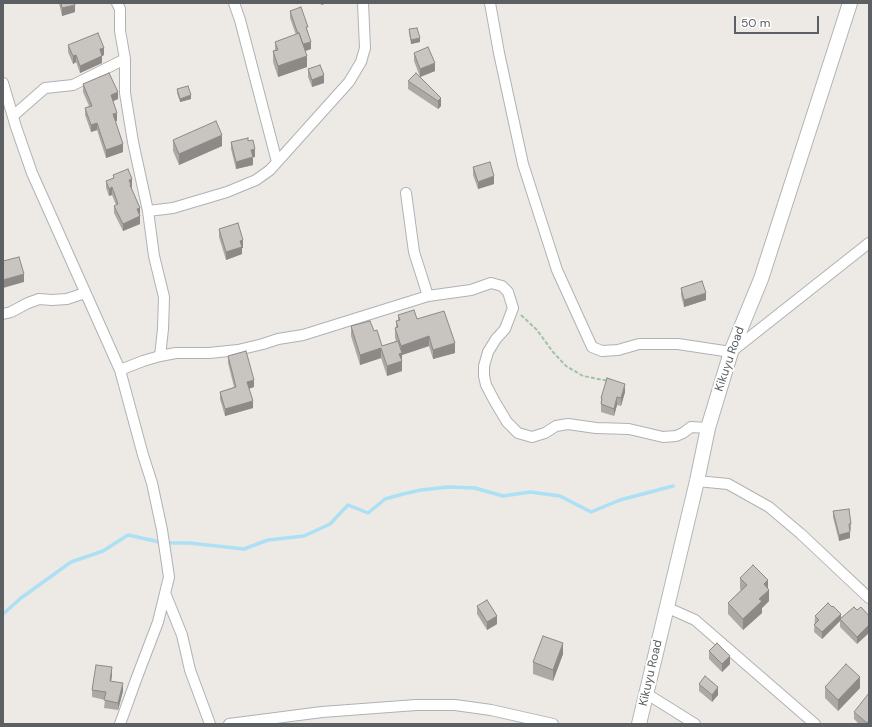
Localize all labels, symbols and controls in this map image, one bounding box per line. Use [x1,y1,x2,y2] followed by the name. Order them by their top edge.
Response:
[736,8,821,34] scale bar
[741,15,770,31] text: 50 m
[712,325,748,393] street label: Kikuyu Road
[636,639,666,707] street label: Kikuyu Road

